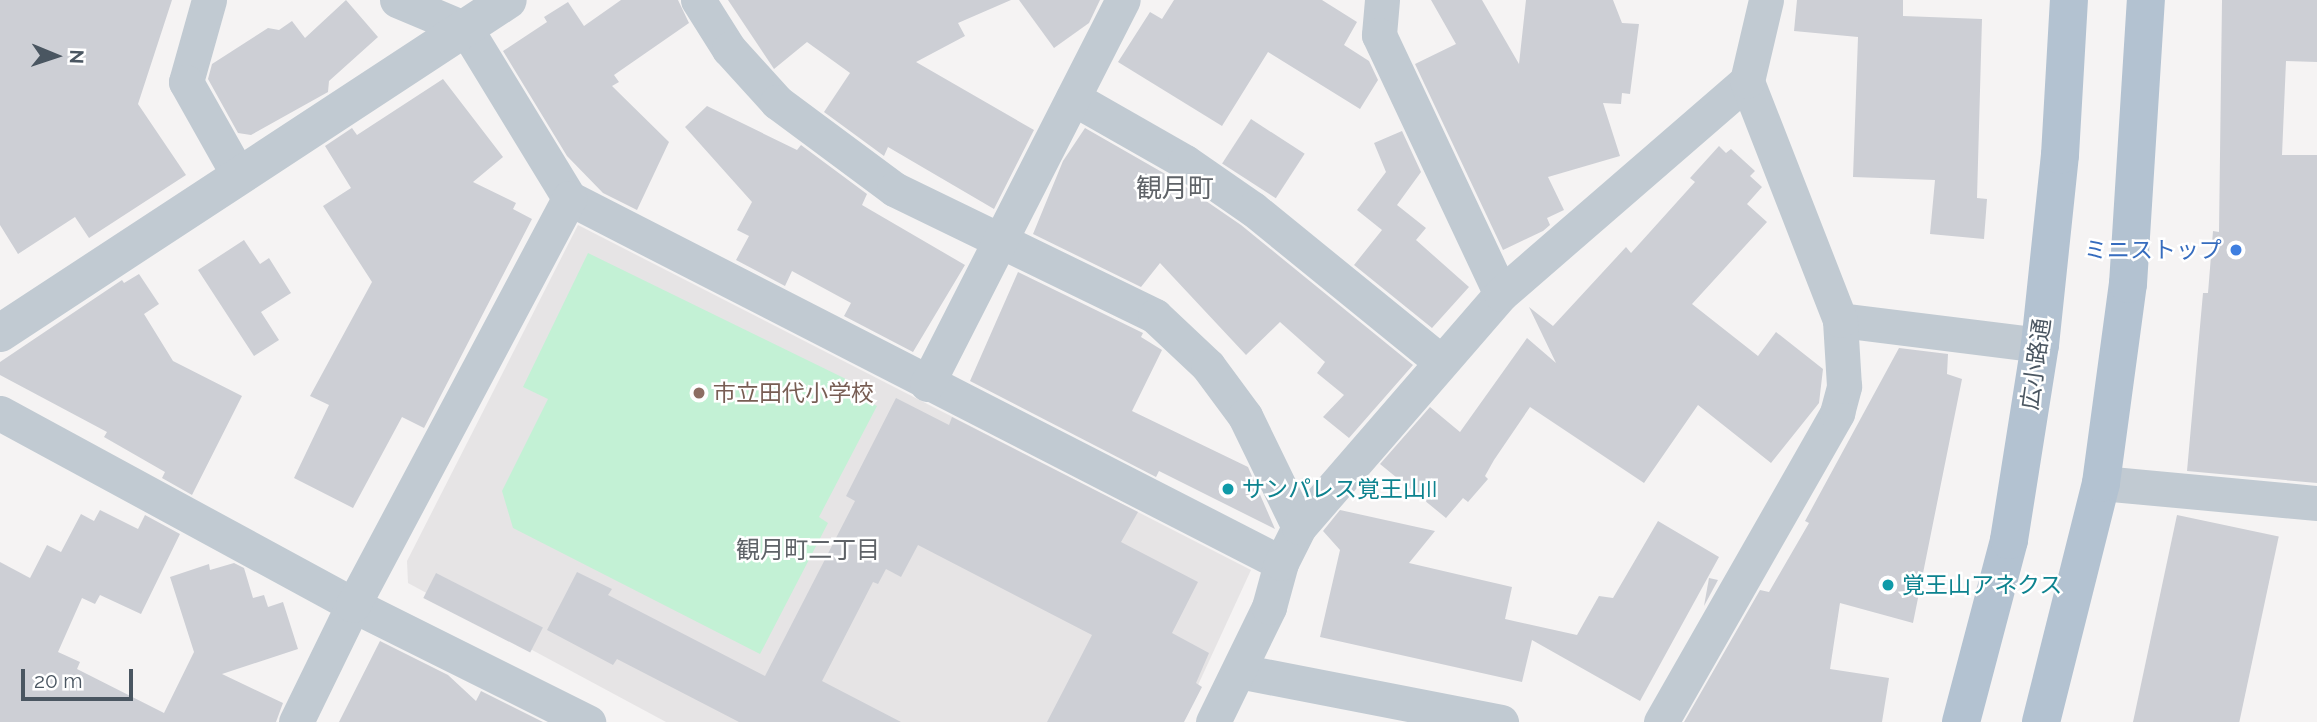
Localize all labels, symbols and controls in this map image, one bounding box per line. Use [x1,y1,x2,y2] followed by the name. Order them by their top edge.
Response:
[21,21,91,91] north arrow
[66,49,88,64] text: N
[1136,173,1214,205] district label: 観月町
[2084,236,2222,264] place label: ミニストップ
[2228,242,2244,258] marker: ミニストップ
[2016,317,2056,411] street label: 広小路通
[713,379,874,407] place label: 市立田代小学校
[691,385,707,401] marker: 市立田代小学校
[1242,475,1437,503] place label: サンパレス覚王山II
[1220,481,1236,497] marker: サンパレス覚王山II
[736,536,880,564] district label: 観月町二丁目
[1902,571,2063,599] place label: 覚王山アネクス
[1880,577,1896,593] marker: 覚王山アネクス
[24,656,136,700] scale bar
[34,668,82,693] text: 20 m

